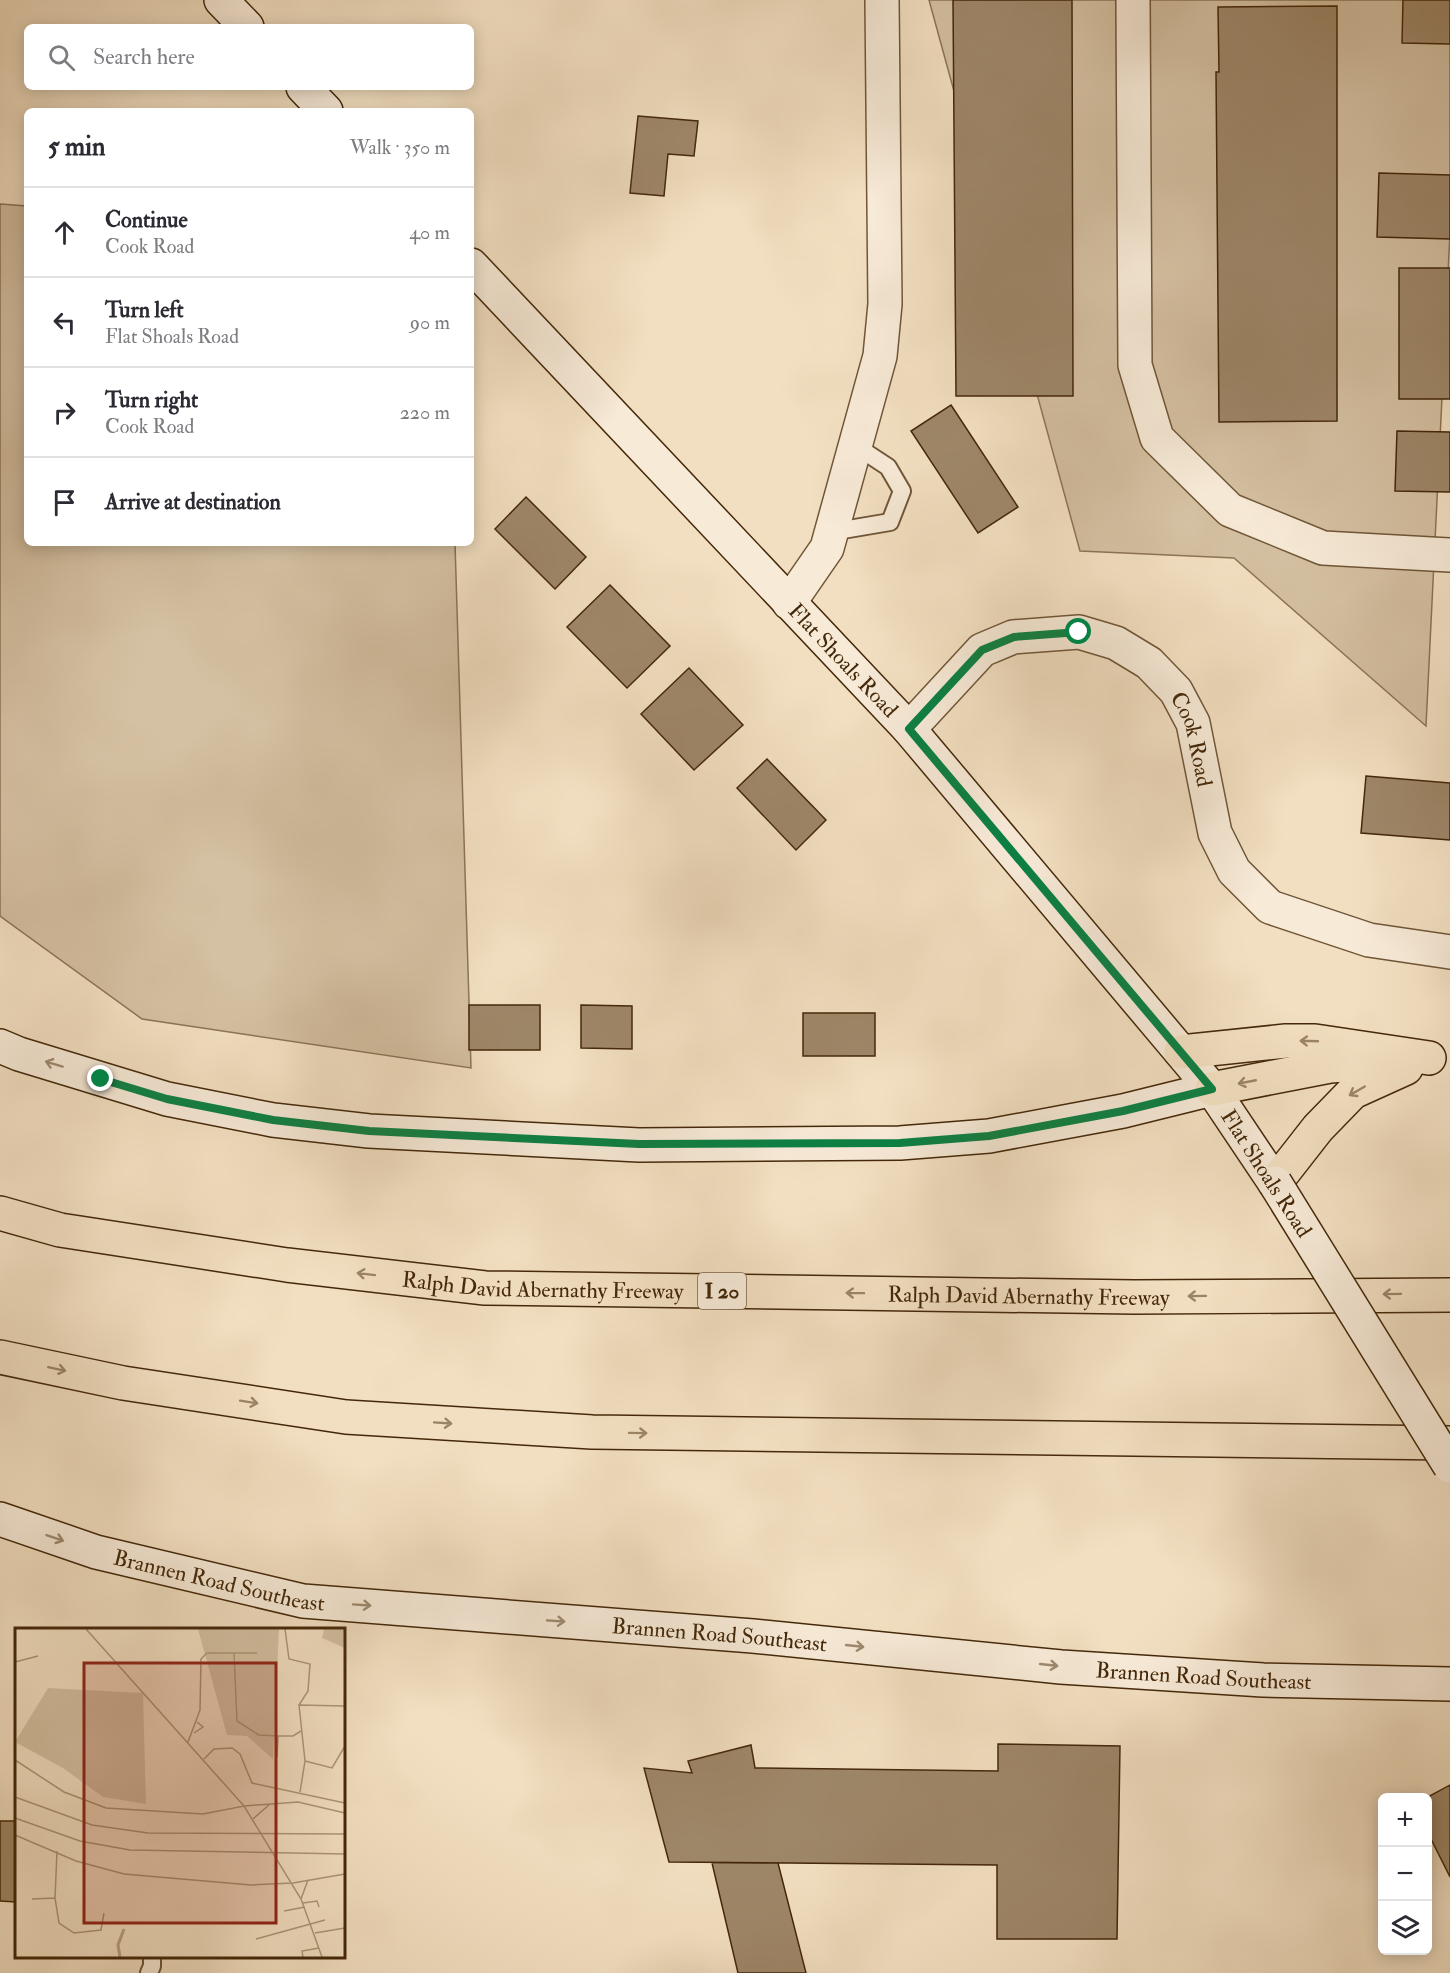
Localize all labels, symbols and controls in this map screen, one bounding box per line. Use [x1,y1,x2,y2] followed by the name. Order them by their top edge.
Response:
[24,24,474,90] search box
[45,41,78,74] icon: search
[93,43,195,71] text: Search here
[48,131,105,163] text: 5 min
[350,135,450,160] text: Walk · 350 m
[105,206,188,234] text: Continue
[48,216,81,249] icon: ahead
[409,220,450,245] text: 40 m
[105,234,194,259] text: Cook Road
[105,296,184,324] text: Turn left
[48,306,81,339] icon: left
[410,310,450,335] text: 90 m
[105,324,239,349] text: Flat Shoals Road
[105,386,198,414] text: Turn right
[48,396,81,429] icon: right
[400,400,450,425] text: 220 m
[105,414,194,439] text: Cook Road
[48,486,81,519] icon: arrive
[105,488,281,516] text: Arrive at destination
[782,597,904,724] street label: Flat Shoals Road
[1065,618,1091,644] route start
[1164,687,1218,789] street label: Cook Road
[1300,1036,1320,1047] one-way arrow
[45,1058,64,1069] one-way arrow
[87,1065,113,1091] route end
[1237,1077,1257,1088] one-way arrow
[1349,1085,1366,1097] one-way arrow
[1214,1104,1318,1243] street label: Flat Shoals Road
[400,1265,684,1306] street label: Ralph David Abernathy Freeway
[357,1268,377,1279] one-way arrow
[698,1273,746,1309] road number: I 20
[887,1281,1170,1312] street label: Ralph David Abernathy Freeway
[845,1287,865,1299] one-way arrow
[1382,1289,1402,1300] one-way arrow
[1187,1290,1207,1302] one-way arrow
[47,1364,66,1375] one-way arrow
[239,1397,259,1408] one-way arrow
[433,1417,452,1428] one-way arrow
[627,1427,647,1439] one-way arrow
[45,1534,64,1545] one-way arrow
[111,1544,326,1618] street label: Brannen Road Southeast
[351,1600,371,1611] one-way arrow
[611,1612,828,1658] street label: Brannen Road Southeast
[546,1615,566,1626] one-way arrow
[15,1628,345,1958] inset map
[845,1641,864,1652] one-way arrow
[1095,1656,1312,1696] street label: Brannen Road Southeast
[1039,1660,1059,1671] one-way arrow
[1378,1793,1432,1955] map controls
[1378,1793,1432,1847] button: +
[1378,1847,1432,1901] button: −
[1378,1901,1432,1955] button: layers

